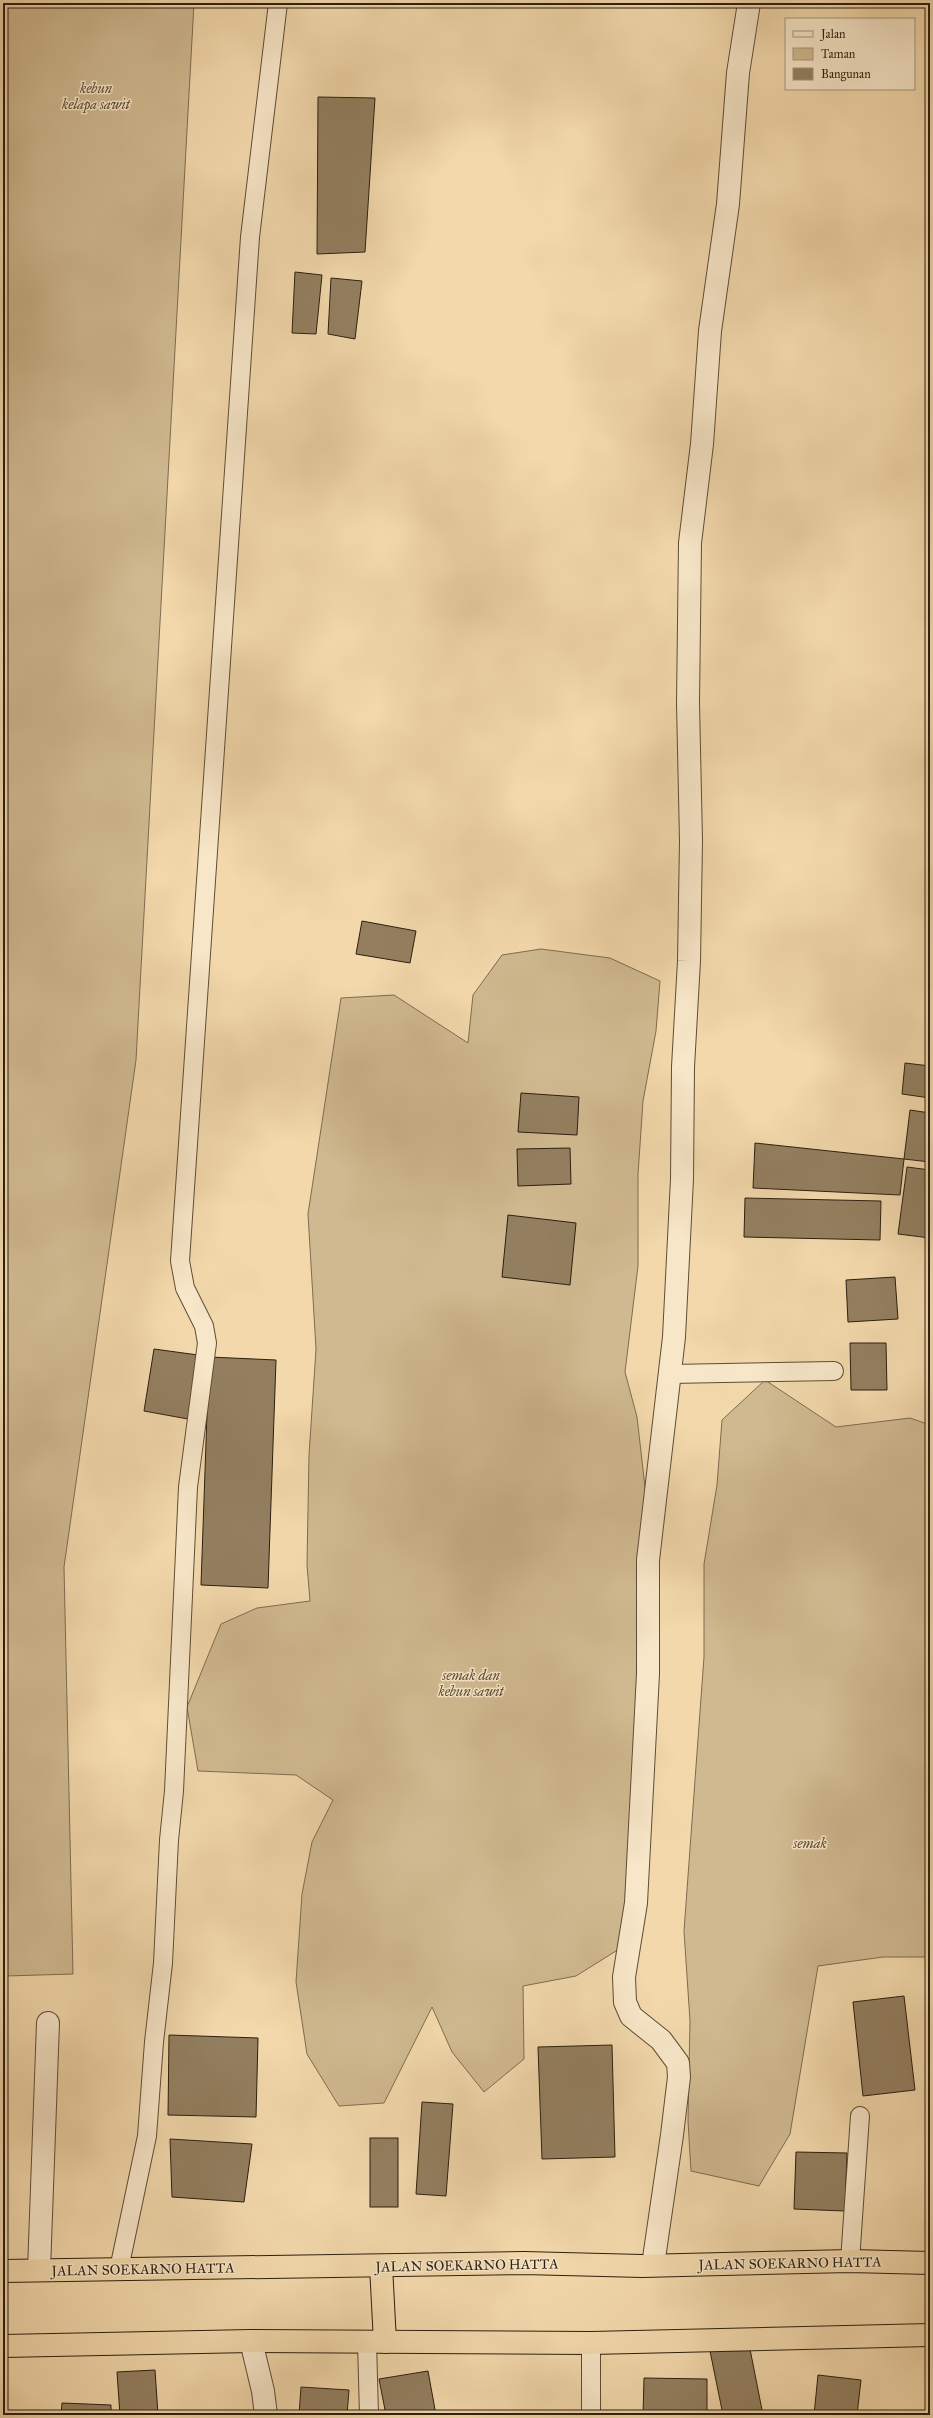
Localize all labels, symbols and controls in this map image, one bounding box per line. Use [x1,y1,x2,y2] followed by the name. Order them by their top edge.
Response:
[785,18,915,90] legend
[819,27,846,42] text: Jalan
[821,47,856,61] text: Taman
[821,67,871,82] text: Bangunan
[61,80,132,114] park label: kebun kelapa sawit
[437,1667,505,1700] park label: semak dan kebun sawit
[792,1835,827,1852] park label: semak
[696,2253,882,2275] street label: JALAN SOEKARNO HATTA
[373,2255,559,2277] street label: JALAN SOEKARNO HATTA
[49,2259,235,2281] street label: JALAN SOEKARNO HATTA

